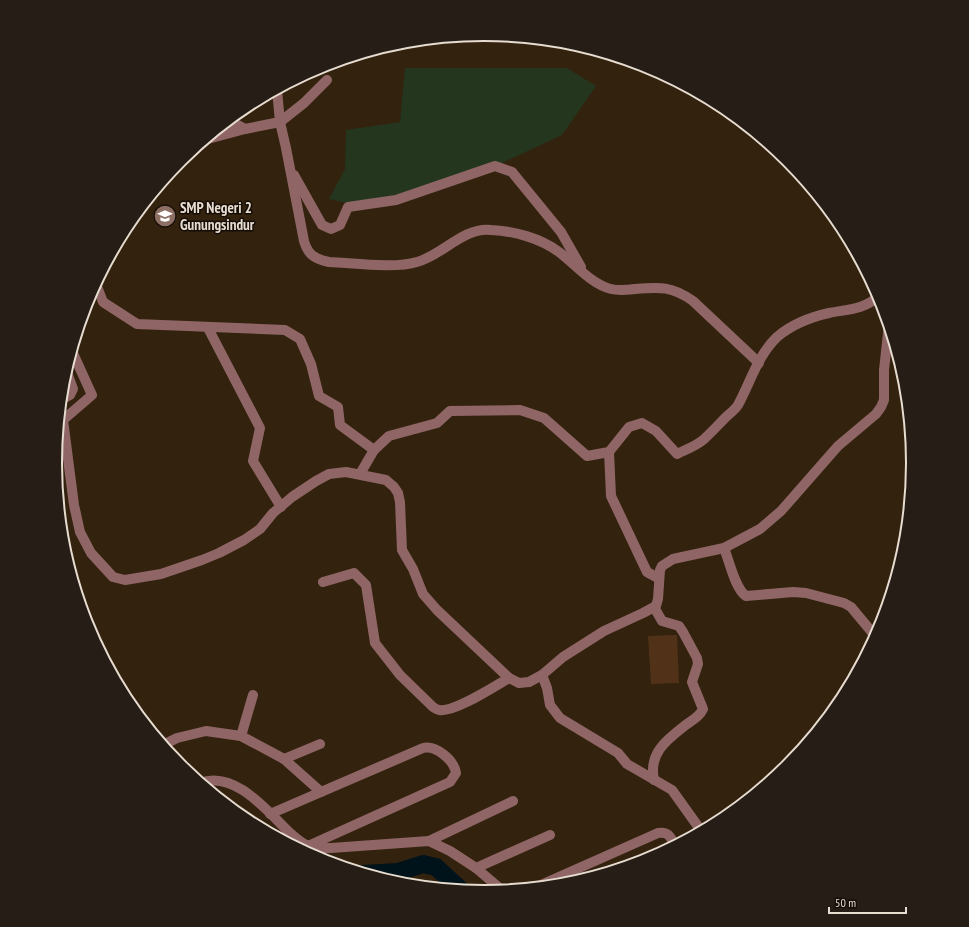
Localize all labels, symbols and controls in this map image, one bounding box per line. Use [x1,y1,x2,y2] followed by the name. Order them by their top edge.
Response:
[180,198,255,234] place label: SMP Negeri 2 Gunungsindur
[152,203,178,229] school or university icon: SMP Negeri 2 Gunungsindur
[829,889,906,915] scale bar
[835,895,856,910] text: 50 m

